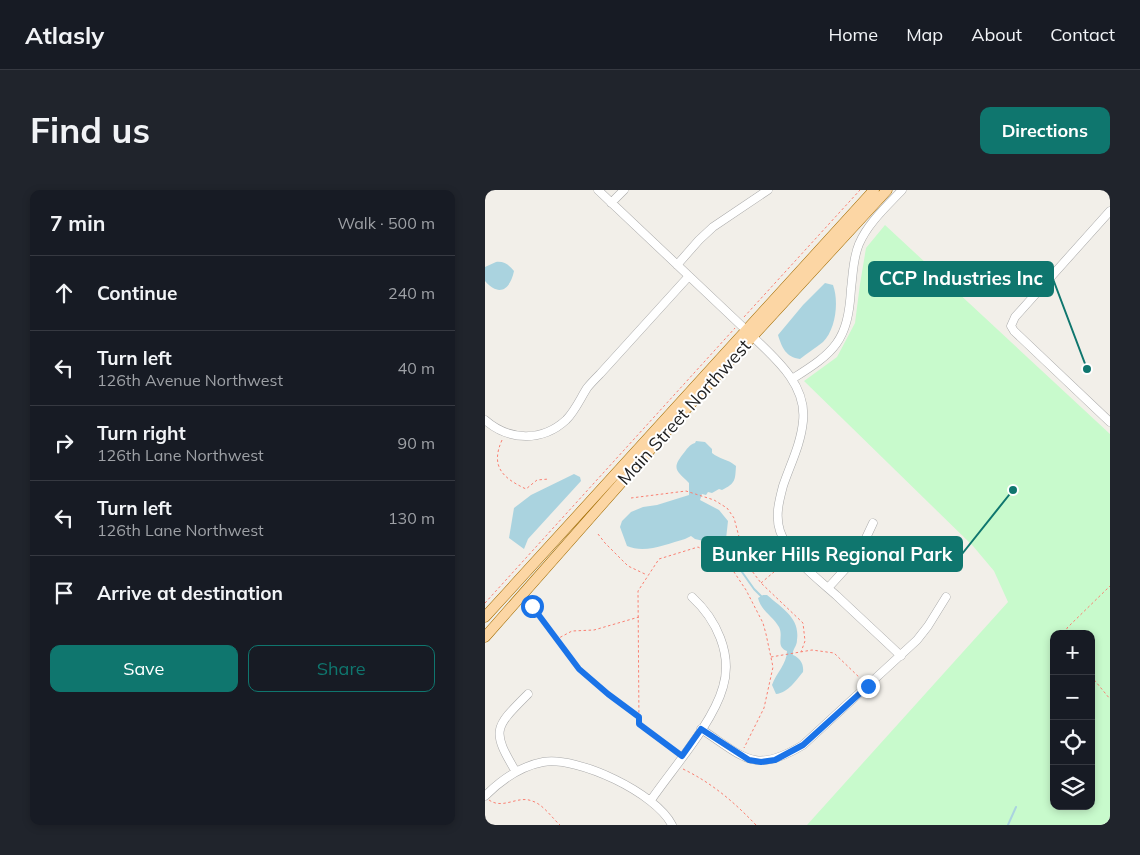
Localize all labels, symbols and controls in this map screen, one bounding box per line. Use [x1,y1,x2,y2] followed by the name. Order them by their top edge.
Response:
[25,20,104,50] text: Atlasly
[828,23,878,46] text: Home
[906,23,943,46] text: Map
[971,23,1022,46] text: About
[1050,23,1115,46] text: Contact
[980,107,1110,154] button: Directions
[30,108,150,152] text: Find us
[50,210,105,236] text: 7 min
[337,213,435,233] text: Walk · 500 m
[869,262,1053,296] callout: CCP Industries Inc
[879,266,1043,290] text: CCP Industries Inc
[50,279,78,307] icon: ahead
[97,281,177,305] text: Continue
[388,283,435,303] text: 240 m
[612,334,756,490] street label: Main Street Northwest
[97,346,172,370] text: Turn left
[50,354,78,382] icon: left
[398,358,435,378] text: 40 m
[97,370,283,390] text: 126th Avenue Northwest
[97,421,186,445] text: Turn right
[50,429,78,457] icon: right
[398,433,435,453] text: 90 m
[97,445,264,465] text: 126th Lane Northwest
[97,496,172,520] text: Turn left
[50,504,78,532] icon: left
[388,508,435,528] text: 130 m
[97,520,264,540] text: 126th Lane Northwest
[702,537,962,571] callout: Bunker Hills Regional Park
[712,542,953,566] text: Bunker Hills Regional Park
[50,579,78,607] icon: arrive
[97,581,283,605] text: Arrive at destination
[521,595,544,618] route start
[1050,630,1095,810] map controls
[1050,630,1095,675] button: +
[50,645,238,692] button: Save
[248,645,435,692] button: Share
[857,675,880,698] route end
[1050,675,1095,720] button: −
[1050,720,1095,765] button: locate
[1050,765,1095,810] button: layers

